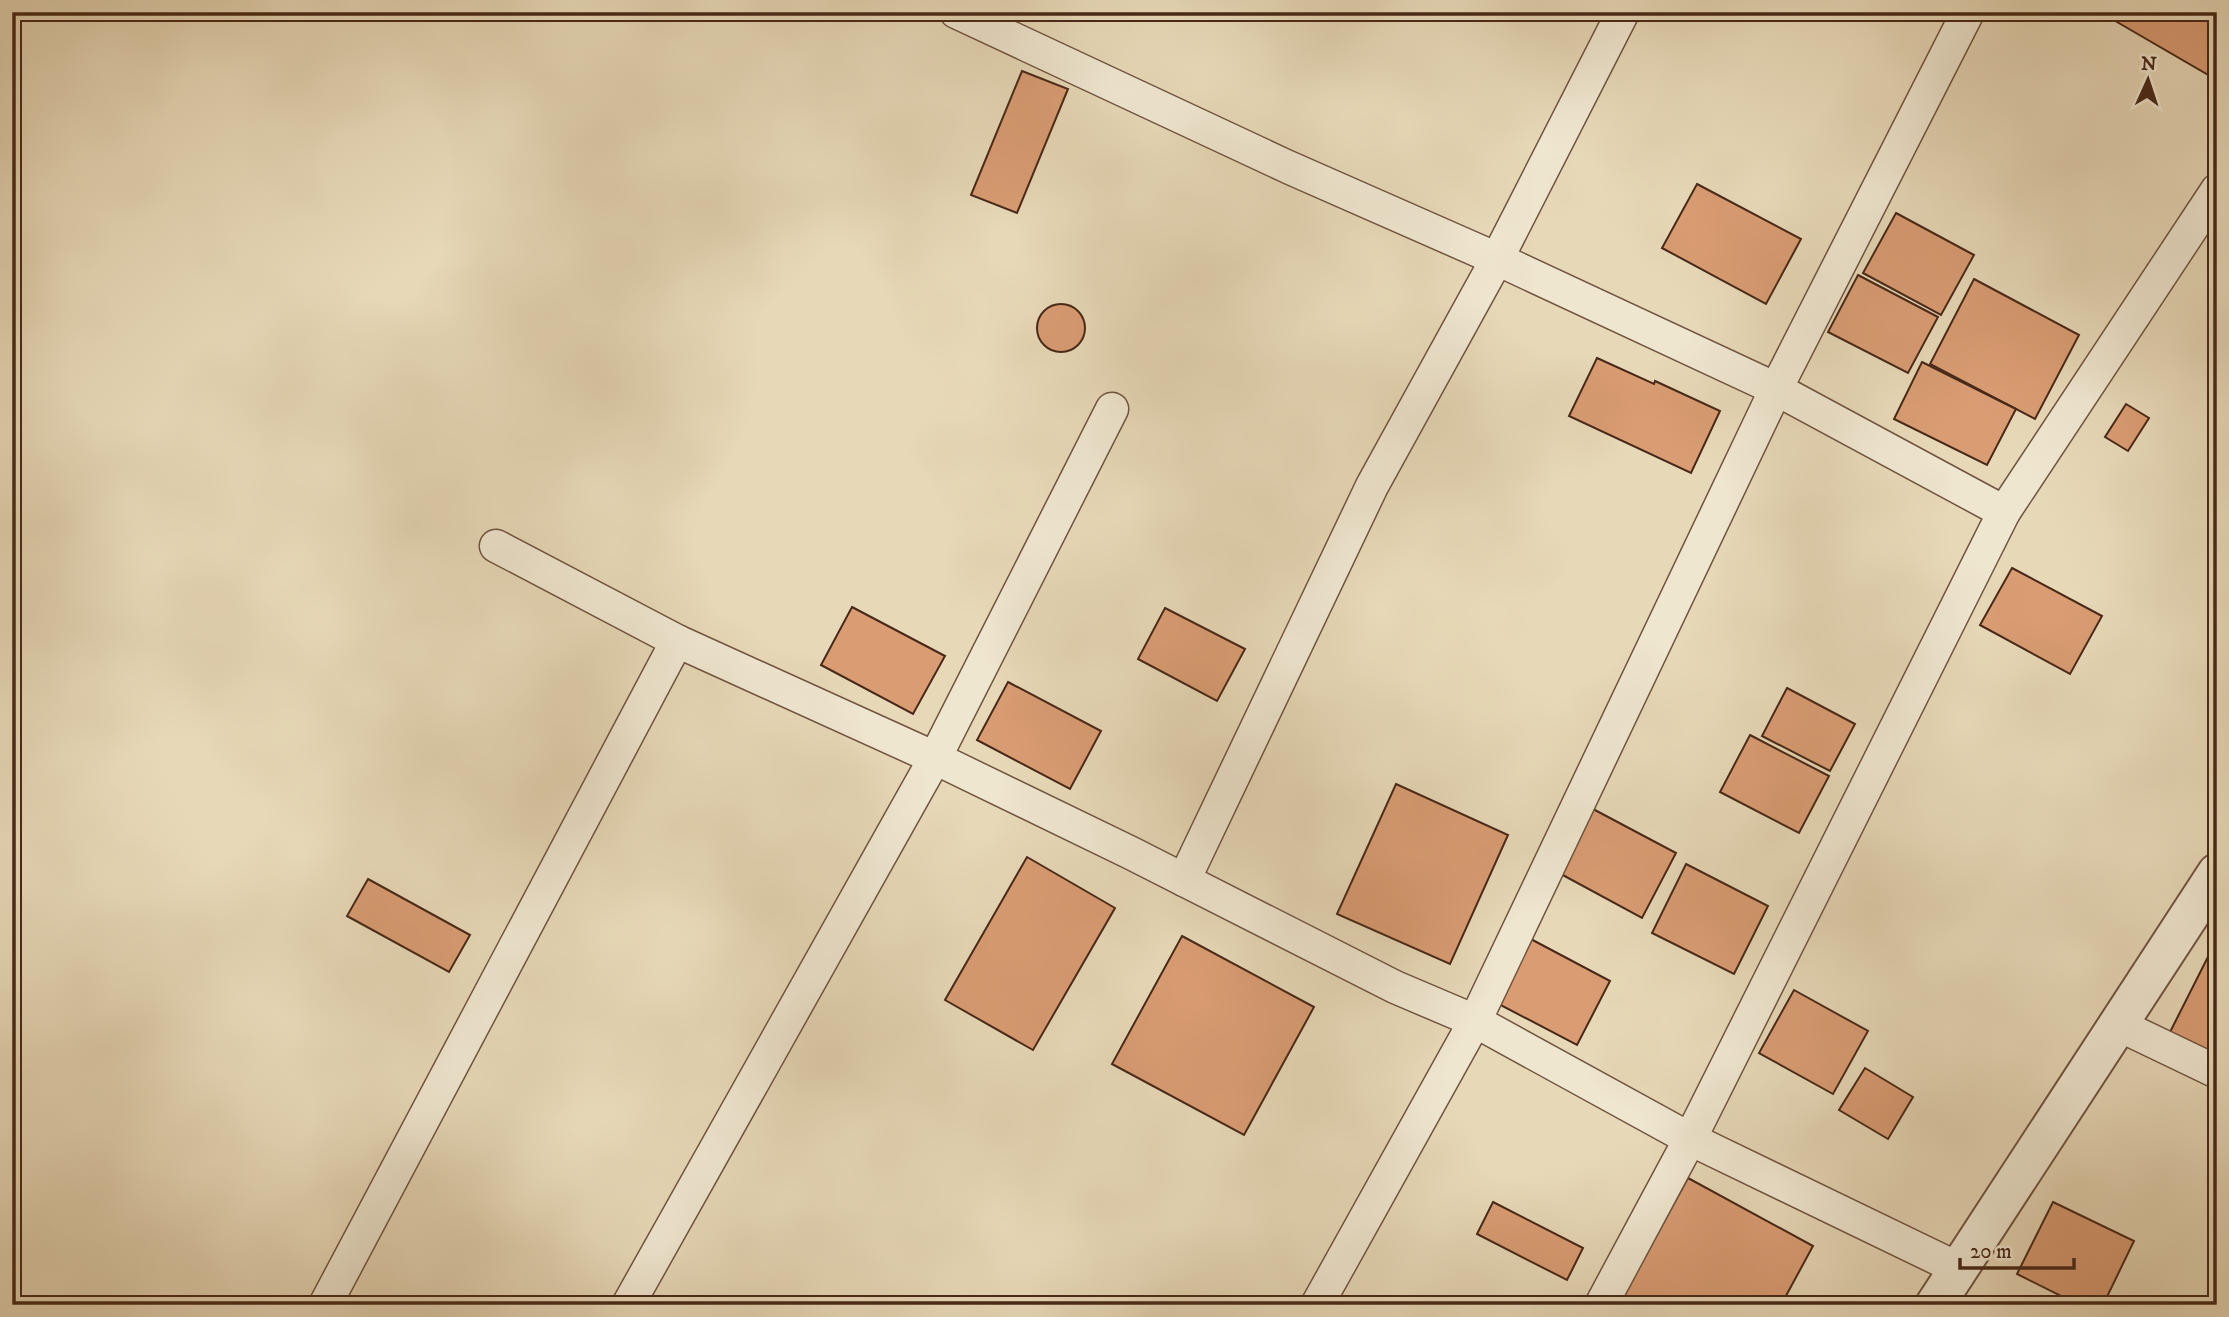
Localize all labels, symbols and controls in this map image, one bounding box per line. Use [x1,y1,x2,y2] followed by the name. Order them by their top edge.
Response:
[2114,46,2184,116] north arrow
[2140,53,2158,76] text: N
[1960,1226,2073,1270] scale bar
[1970,1239,2012,1265] text: 20 m

